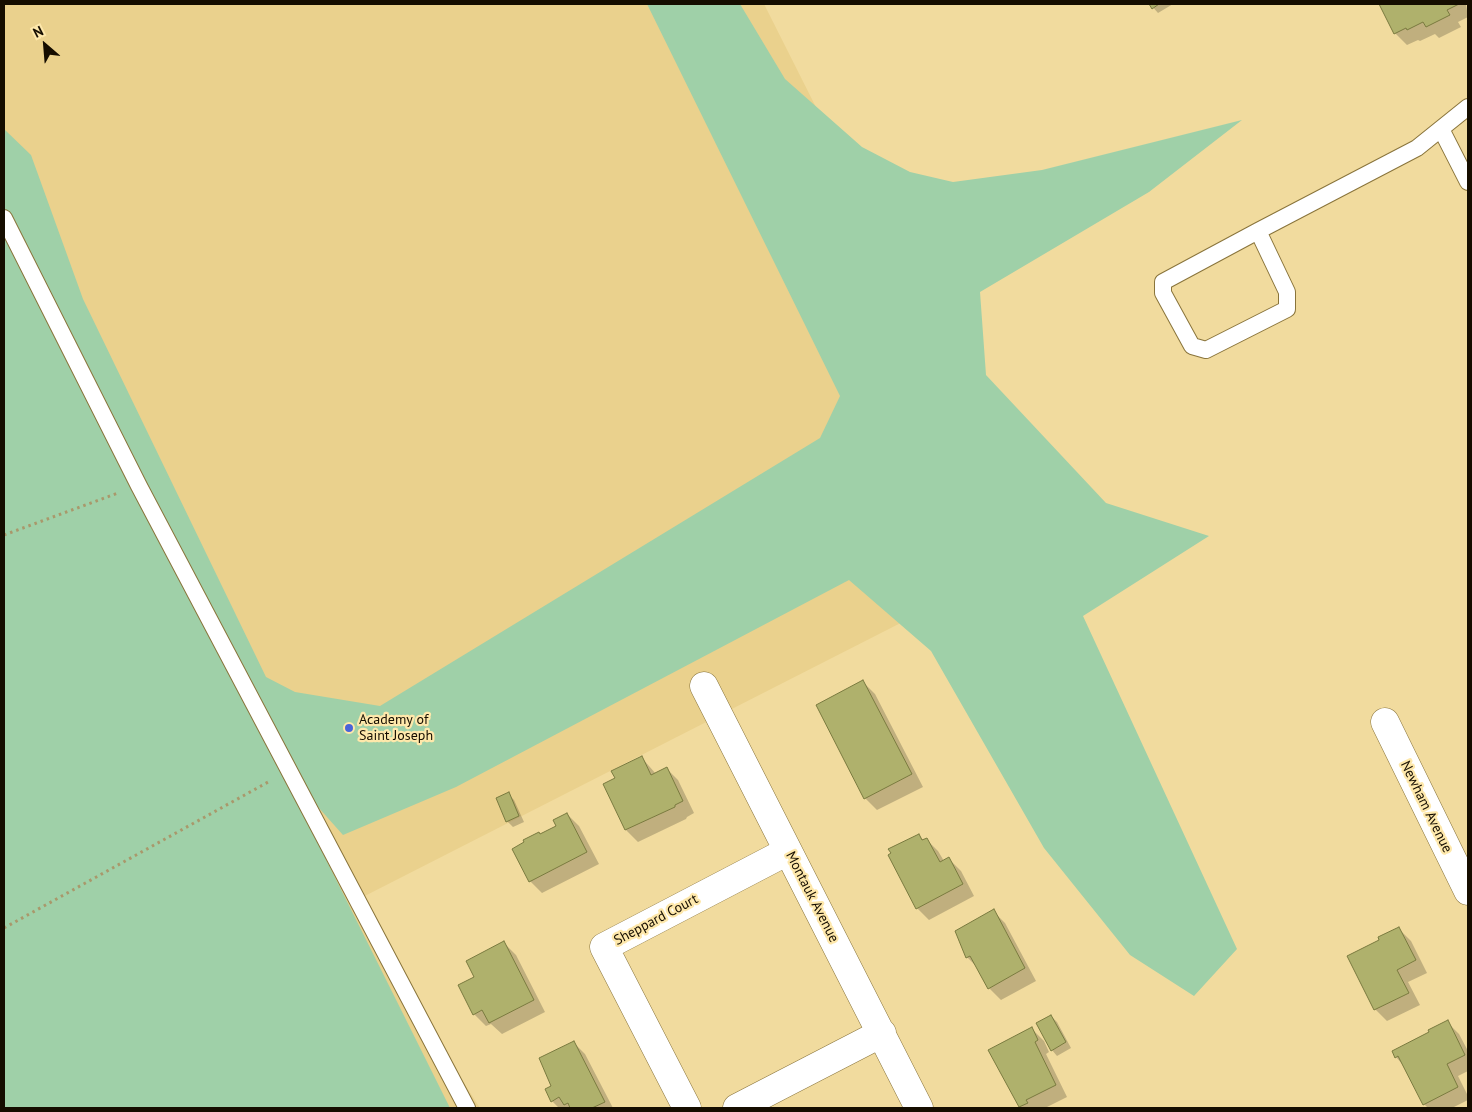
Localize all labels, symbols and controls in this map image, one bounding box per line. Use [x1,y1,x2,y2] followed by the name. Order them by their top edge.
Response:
[20,20,70,70] north arrow
[30,22,46,42] text: N
[359,712,433,744] place label: Academy of Saint Joseph
[343,722,355,734] marker: Academy of Saint Joseph
[1397,758,1455,856] street label: Newham Avenue
[782,849,842,945] street label: Montauk Avenue
[611,891,701,949] street label: Sheppard Court

